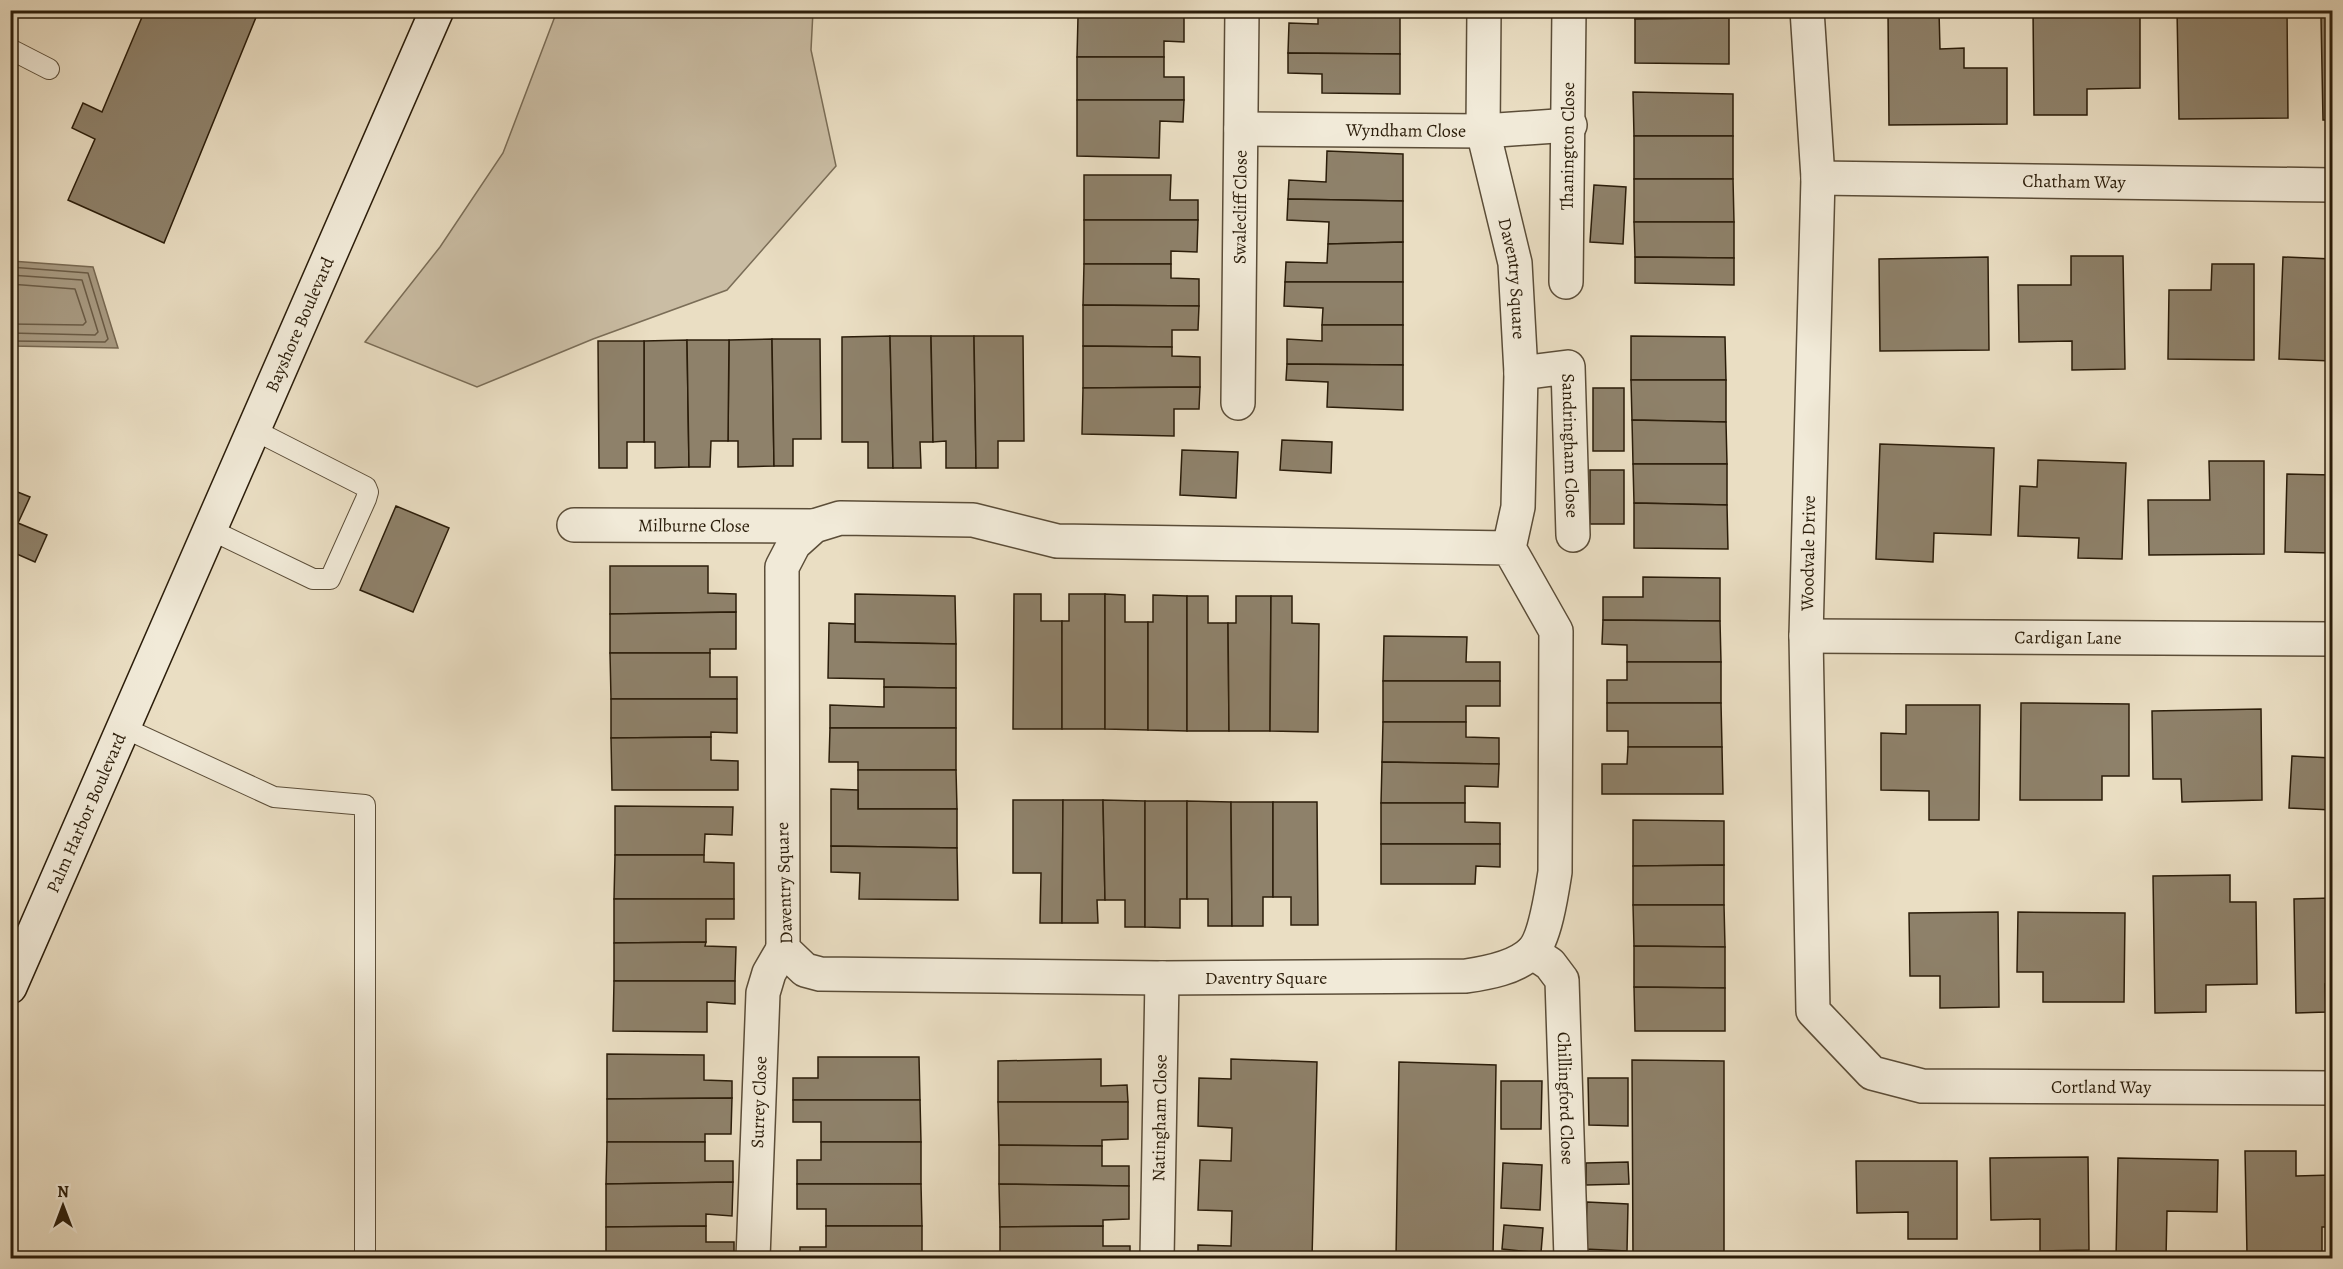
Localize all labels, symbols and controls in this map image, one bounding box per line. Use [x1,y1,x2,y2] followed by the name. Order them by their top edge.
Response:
[1555,82,1580,210] street label: Thanington Close
[1345,118,1466,143] street label: Wyndham Close
[1227,150,1253,264] street label: Swalecliff Close
[2022,169,2127,194] street label: Chatham Way
[1492,215,1531,340] street label: Daventry Square
[259,253,340,396] street label: Bayshore Boulevard
[1556,373,1584,518] street label: Sandringham Close
[1795,495,1821,612] street label: Woodvale Drive
[638,513,750,538] street label: Milburne Close
[2014,625,2122,650] street label: Cardigan Lane
[41,729,132,897] street label: Palm Harbor Boulevard
[770,821,798,945] street label: Daventry Square
[1205,966,1327,990] street label: Daventry Square
[1552,1031,1580,1165] street label: Chillingford Close
[1146,1054,1173,1182] street label: Natingham Close
[745,1055,773,1149] street label: Surrey Close
[2051,1075,2152,1099] street label: Cortland Way
[33,1176,93,1236] north arrow
[57,1181,69,1203] text: N

